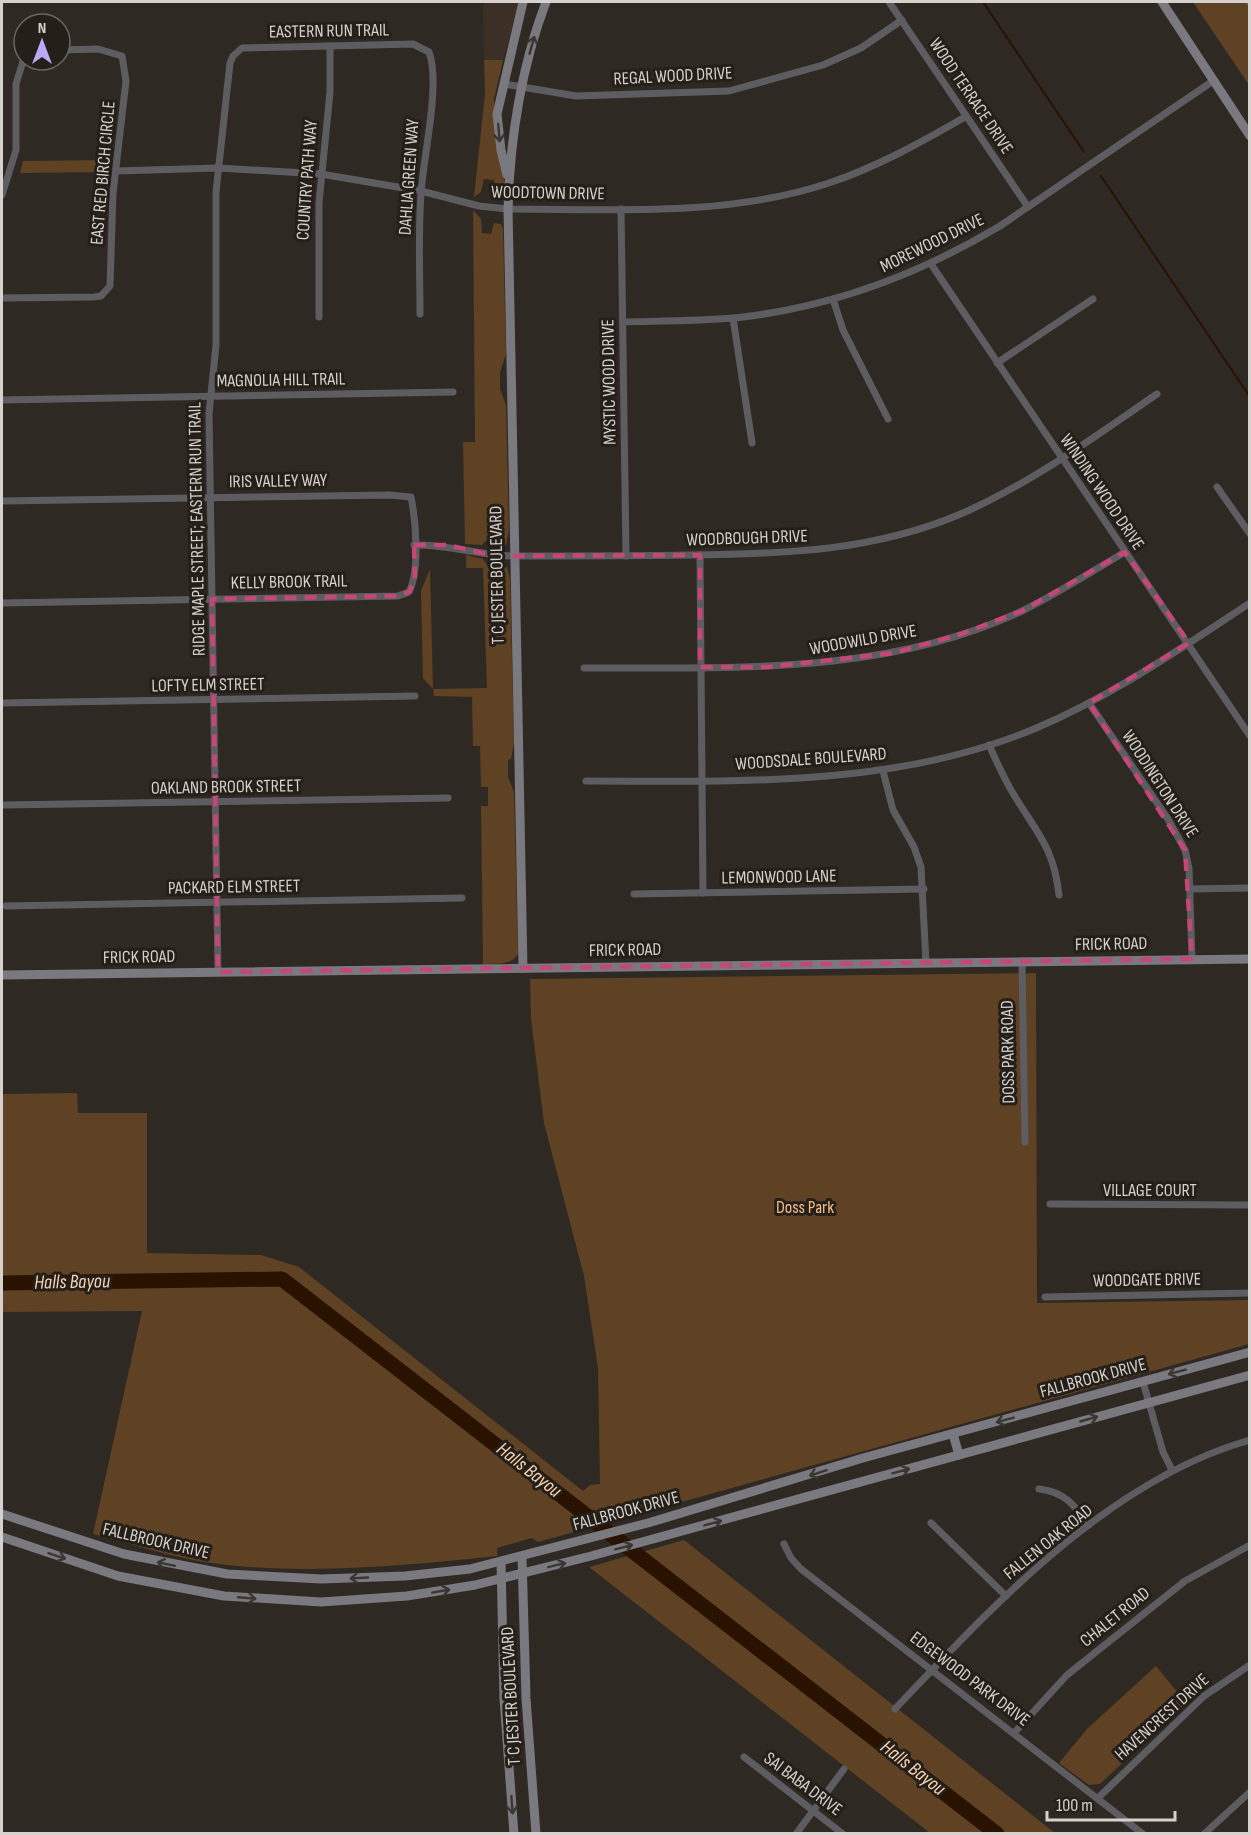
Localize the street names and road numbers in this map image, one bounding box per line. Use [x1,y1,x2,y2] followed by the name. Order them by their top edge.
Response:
[269,19,390,43] street label: EASTERN RUN TRAIL
[924,34,1018,158] street label: WOOD TERRACE DRIVE
[613,62,733,90] street label: REGAL WOOD DRIVE
[86,100,120,246] street label: EAST RED BIRCH CIRCLE
[394,118,424,236] street label: DAHLIA GREEN WAY
[292,119,322,241] street label: COUNTRY PATH WAY
[491,182,605,204] street label: WOODTOWN DRIVE
[877,209,987,277] street label: MOREWOOD DRIVE
[597,319,621,445] street label: MYSTIC WOOD DRIVE
[217,368,346,392] street label: MAGNOLIA HILL TRAIL
[184,401,210,656] street label: RIDGE MAPLE STREET; EASTERN RUN TRAIL
[1055,430,1149,554] street label: WINDING WOOD DRIVE
[229,470,328,492] street label: IRIS VALLEY WAY
[485,505,509,645] street label: T C JESTER BOULEVARD
[686,525,808,551] street label: WOODBOUGH DRIVE
[231,570,348,594] street label: KELLY BROOK TRAIL
[808,620,918,660] street label: WOODWILD DRIVE
[151,674,265,696] street label: LOFTY ELM STREET
[1117,726,1203,842] street label: WOODINGTON DRIVE
[735,743,887,775] street label: WOODSDALE BOULEVARD
[151,775,301,799] street label: OAKLAND BROOK STREET
[721,865,837,889] street label: LEMONWOOD LANE
[168,875,300,899] street label: PACKARD ELM STREET
[1075,933,1147,955] street label: FRICK ROAD
[589,939,661,961] street label: FRICK ROAD
[103,946,175,968] street label: FRICK ROAD
[997,1000,1019,1104] street label: DOSS PARK ROAD
[1103,1180,1197,1201] street label: VILLAGE COURT
[1093,1269,1201,1291] street label: WOODGATE DRIVE
[1038,1354,1148,1402] street label: FALLBROOK DRIVE
[571,1487,681,1535] street label: FALLBROOK DRIVE
[999,1500,1097,1584] street label: FALLEN OAK ROAD
[101,1519,211,1563] street label: FALLBROOK DRIVE
[1076,1583,1154,1651] street label: CHALET ROAD
[497,1626,525,1766] street label: T C JESTER BOULEVARD
[906,1627,1034,1731] street label: EDGEWOOD PARK DRIVE
[1111,1669,1213,1765] street label: HAVENCREST DRIVE
[760,1748,846,1820] street label: SAI BABA DRIVE

